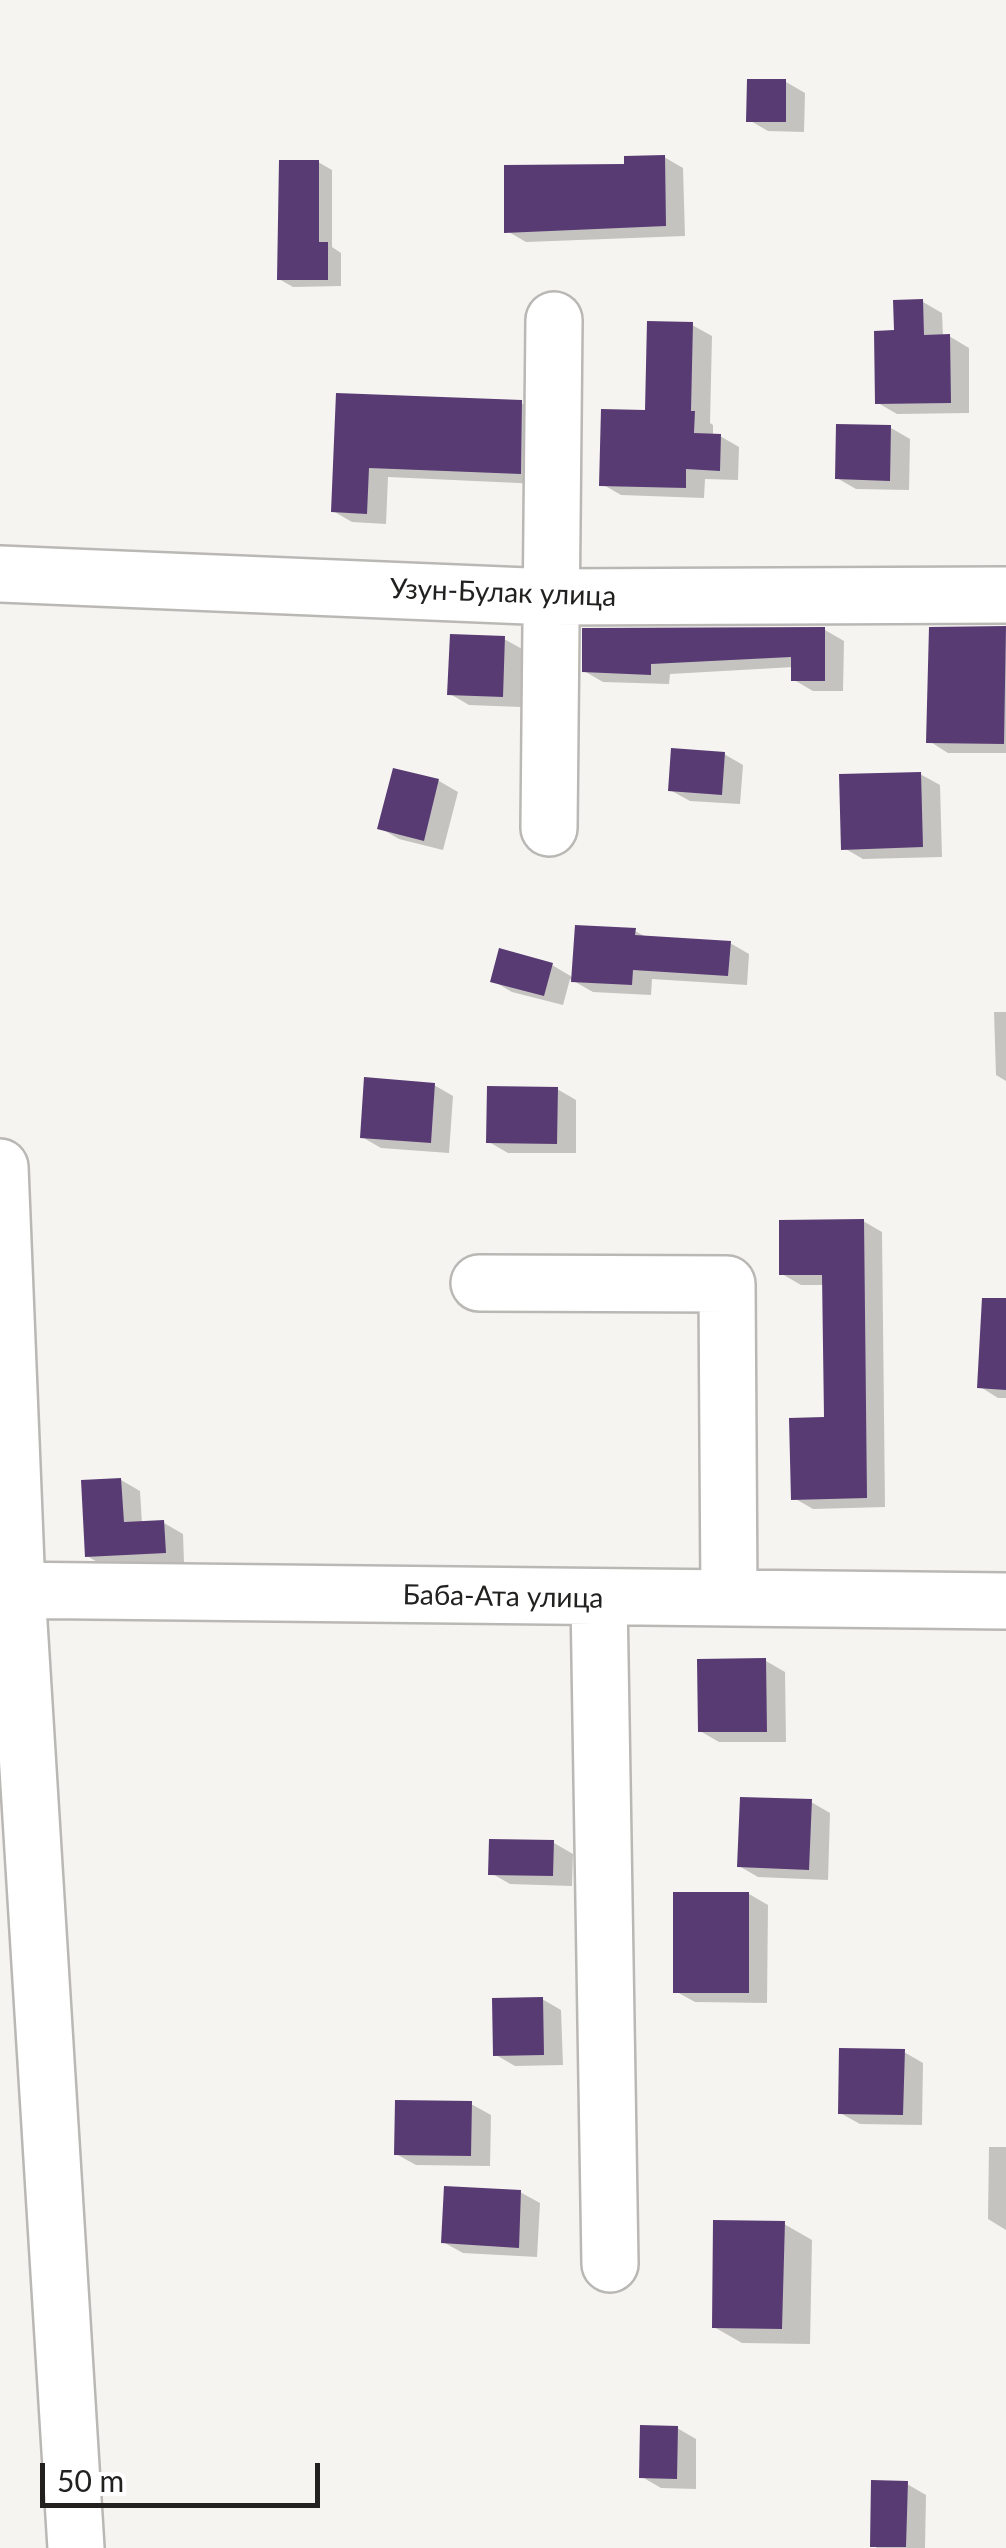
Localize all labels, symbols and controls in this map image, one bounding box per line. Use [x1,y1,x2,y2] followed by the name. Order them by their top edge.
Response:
[389,572,617,614] street label: Узун-Булак улица
[402,1578,604,1616] street label: Баба-Ата улица
[45,2443,325,2505] scale bar
[57,2462,124,2498] text: 50 m

